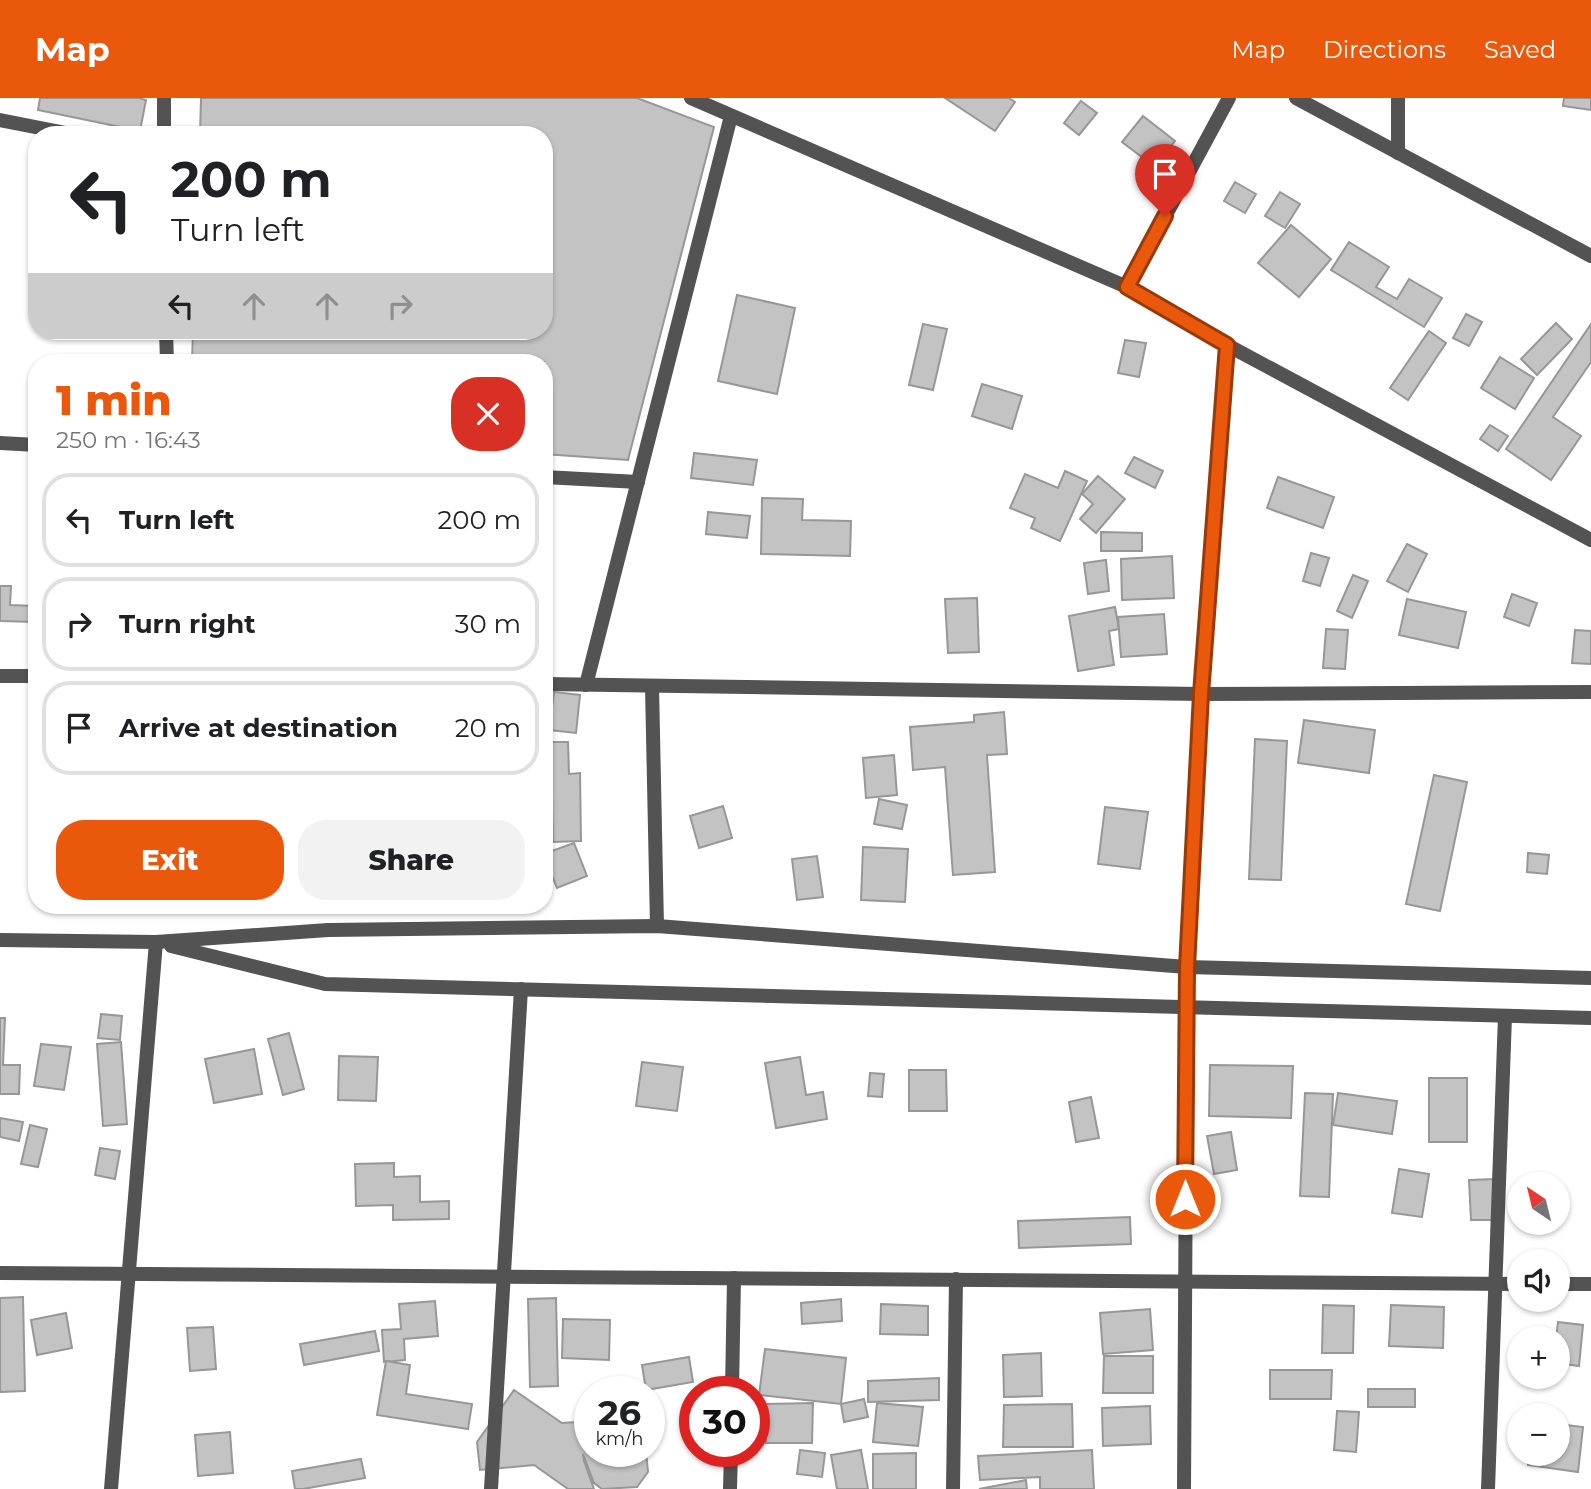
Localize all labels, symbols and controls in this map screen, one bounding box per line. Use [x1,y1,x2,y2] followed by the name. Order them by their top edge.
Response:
[35,29,110,69] text: Map
[1232,35,1285,64] text: Map
[1323,35,1446,64] text: Directions
[1484,35,1556,64] text: Saved
[1135,144,1195,216] pin
[171,150,332,209] text: 200 m
[56,154,147,245] icon: left
[1146,155,1184,193] icon: arrive
[171,210,305,249] text: Turn left
[162,287,200,325] icon: left
[235,287,273,325] icon: ahead
[308,287,346,325] icon: ahead
[381,287,419,325] icon: right
[56,374,172,426] text: 1 min
[451,377,525,451] button: close
[56,426,201,454] text: 250 m · 16:43
[60,501,98,539] icon: left
[119,504,235,536] text: Turn left
[437,504,521,536] text: 200 m
[60,605,98,643] icon: right
[119,608,255,640] text: Turn right
[455,608,521,640] text: 30 m
[60,709,98,747] icon: arrive
[119,712,398,744] text: Arrive at destination
[455,712,521,744] text: 20 m
[56,820,284,900] button: Exit
[298,820,525,900] button: Share
[1148,1162,1222,1236] position arrow
[1507,1172,1570,1236] north arrow
[1507,1172,1570,1466] map controls
[1507,1249,1570,1312] button: sound
[1507,1326,1570,1389] button: +
[679,1376,770,1467] speed limit sign: 30
[598,1391,641,1434] text: 26
[1507,1403,1570,1466] button: −
[595,1428,644,1450] text: km/h

